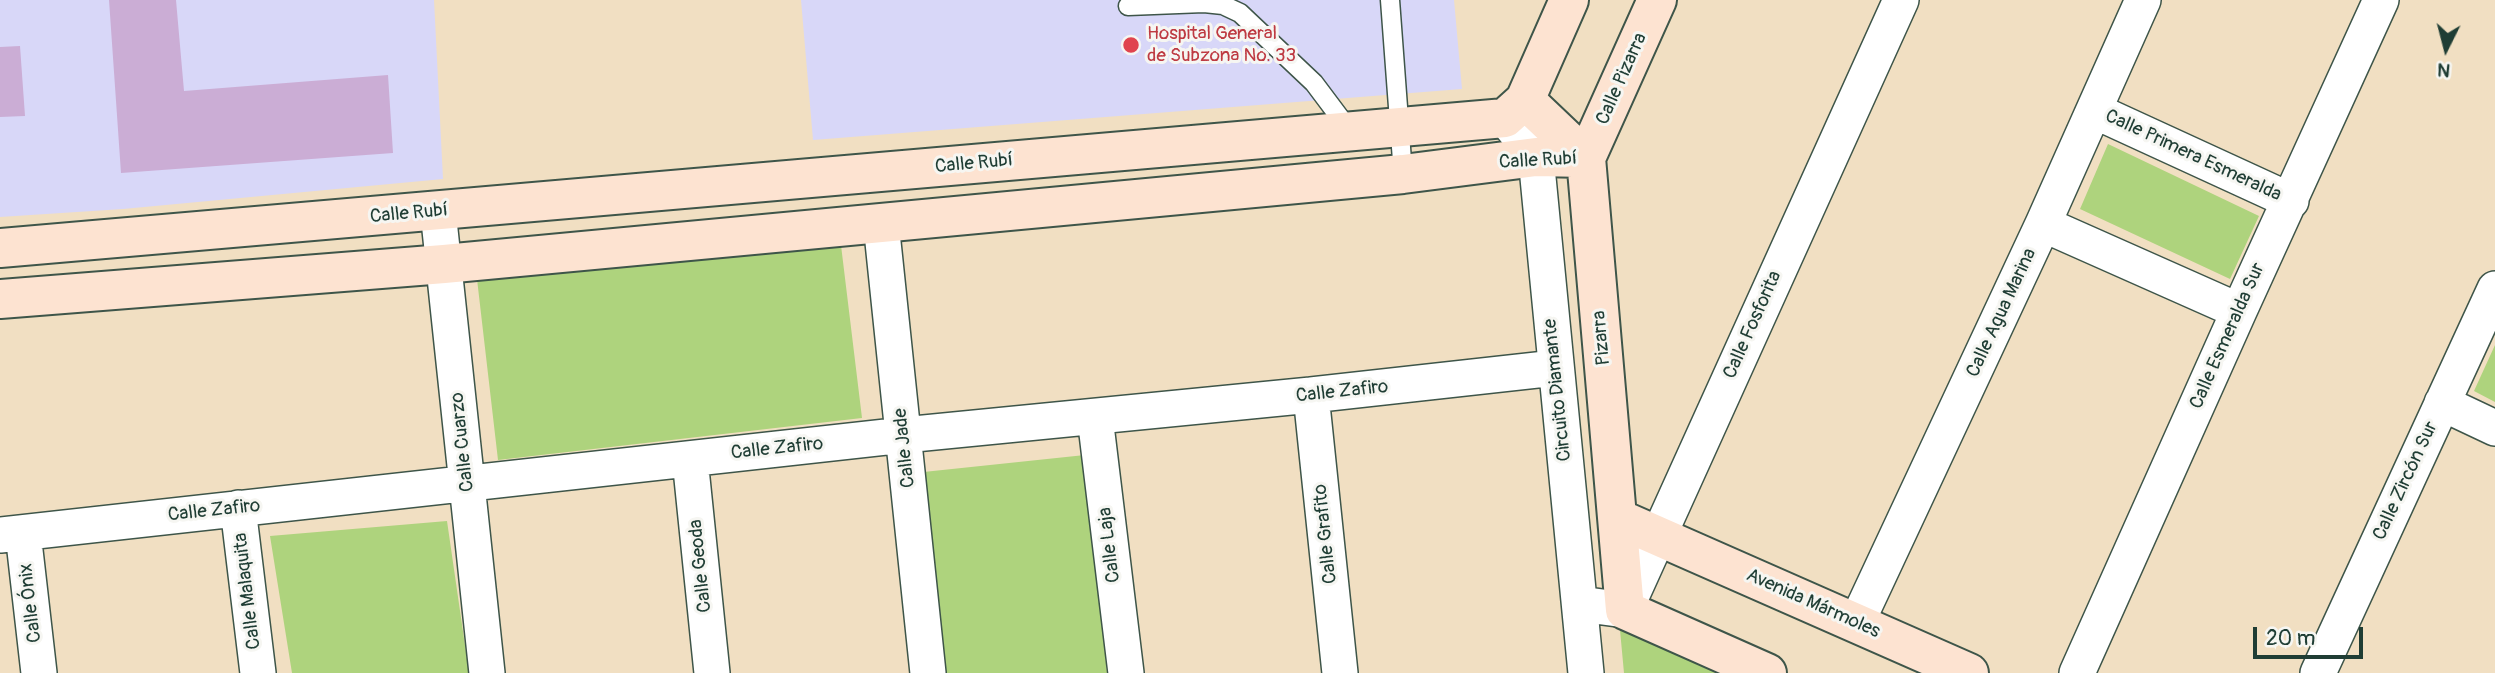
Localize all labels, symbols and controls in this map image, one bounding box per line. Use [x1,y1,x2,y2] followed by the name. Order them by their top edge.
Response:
[2411,14,2481,84] north arrow
[1147,23,1296,67] place label: Hospital General de Subzona No. 33
[1592,30,1652,128] street label: Calle Pizarra
[1121,35,1141,55] marker: Hospital General de Subzona No. 33
[2436,57,2451,82] text: N
[2101,105,2285,207] street label: Calle Primera Esmeralda
[1498,148,1578,174] street label: Calle Rubí
[934,149,1014,179] street label: Calle Rubí
[369,199,449,229] street label: Calle Rubí
[1962,245,2042,381] street label: Calle Agua Marina
[2186,259,2270,413] street label: Calle Esmeralda Sur
[1719,268,1787,382] street label: Calle Fosforita
[1588,310,1616,366] street label: Pizarra
[1539,318,1577,462] street label: Circuito Diamante
[1295,376,1389,408] street label: Calle Zafiro
[446,391,480,493] street label: Calle Cuarzo
[889,407,921,489] street label: Calle Jade
[2369,418,2443,544] street label: Calle Zircón Sur
[730,433,824,465] street label: Calle Zafiro
[1309,483,1343,585] street label: Calle Grafito
[167,495,261,527] street label: Calle Zafiro
[1094,506,1126,584] street label: Calle Laja
[685,518,717,614] street label: Calle Geoda
[230,531,266,651] street label: Calle Malaquita
[15,562,47,644] street label: Calle Ónix
[1743,564,1883,644] street label: Avenida Mármoles
[2257,614,2367,658] scale bar
[2266,625,2315,652] text: 20 m

